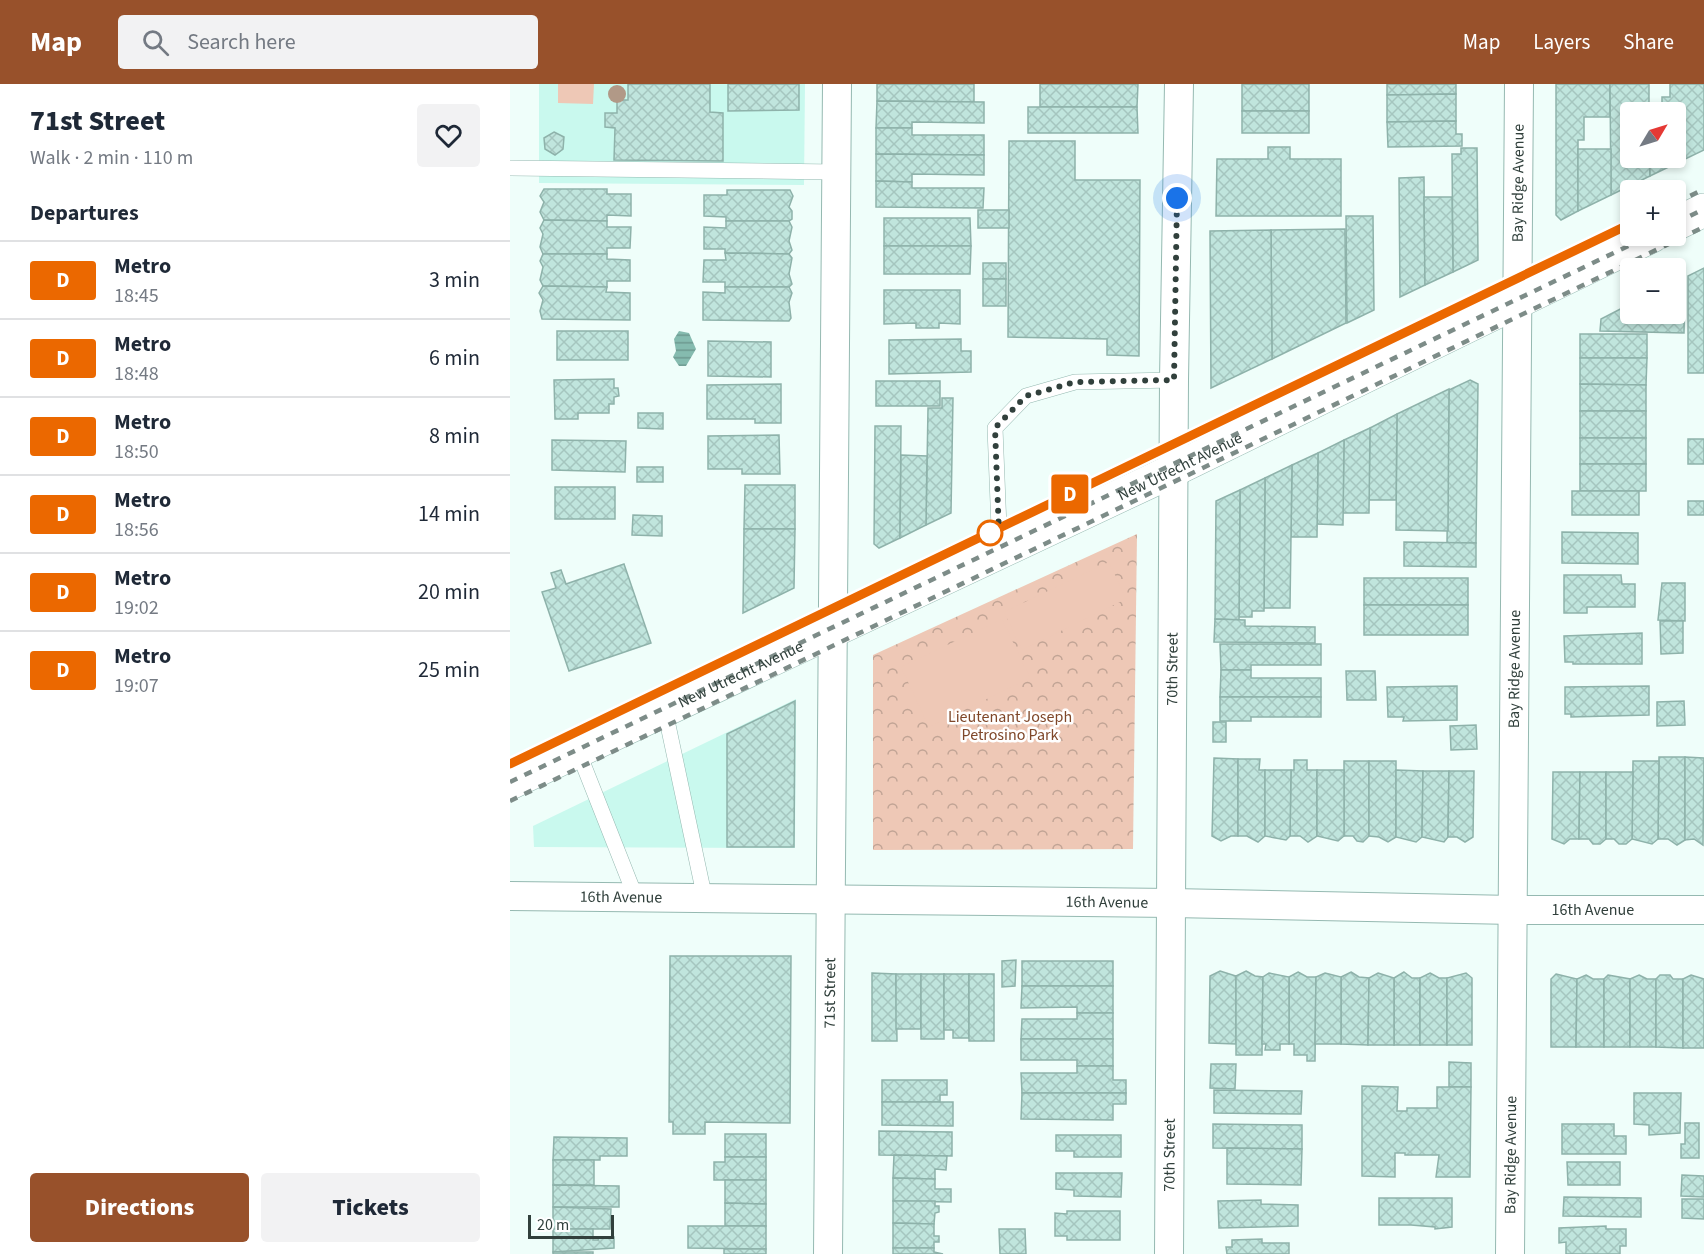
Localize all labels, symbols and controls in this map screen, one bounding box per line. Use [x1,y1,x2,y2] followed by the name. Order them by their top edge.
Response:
[118,15,538,69] search box
[30,22,82,62] text: Map
[139,26,172,59] icon: search
[187,26,296,58] text: Search here
[1463,27,1500,57] text: Map
[1533,27,1590,57] text: Layers
[1623,27,1674,57] text: Share
[30,101,165,141] text: 71st Street
[1620,102,1686,168] north arrow
[1620,102,1686,324] map controls
[417,104,480,167] button: heart
[1507,124,1530,242] street label: Bay Ridge Avenue
[30,144,193,172] text: Walk · 2 min · 110 m
[1620,180,1686,246] button: +
[1162,183,1192,213] your location
[30,197,139,229] text: Departures
[114,250,171,282] text: Metro
[1620,258,1686,324] button: −
[429,264,480,296] text: 3 min
[56,265,70,295] text: D
[114,282,159,310] text: 18:45
[114,328,171,360] text: Metro
[429,342,480,374] text: 6 min
[56,343,70,373] text: D
[114,360,159,388] text: 18:48
[114,406,171,438] text: Metro
[429,420,480,452] text: 8 min
[56,421,70,451] text: D
[1114,427,1246,506] street label: New Utrecht Avenue
[114,438,159,466] text: 18:50
[1050,474,1090,514] line badge: D
[1063,479,1077,509] text: D
[114,484,171,516] text: Metro
[418,498,480,530] text: 14 min
[56,499,70,529] text: D
[114,516,159,544] text: 18:56
[977,520,1003,546] unlabelled marker
[114,562,171,594] text: Metro
[418,576,480,608] text: 20 min
[56,577,70,607] text: D
[114,594,159,622] text: 19:02
[1503,610,1526,728] street label: Bay Ridge Avenue
[1161,632,1184,706] street label: 70th Street
[674,635,807,713] street label: New Utrecht Avenue
[114,640,171,672] text: Metro
[418,654,480,686] text: 25 min
[56,655,70,685] text: D
[114,672,159,700] text: 19:07
[948,706,1072,746] park label: Lieutenant Joseph Petrosino Park
[580,886,662,909] street label: 16th Avenue
[1066,891,1148,914] street label: 16th Avenue
[1552,899,1634,921] street label: 16th Avenue
[819,957,841,1029] street label: 71st Street
[1499,1096,1522,1214] street label: Bay Ridge Avenue
[1158,1118,1181,1192] street label: 70th Street
[30,1173,249,1242] button: Directions
[261,1173,480,1242] button: Tickets
[528,1212,614,1240] scale bar
[537,1214,569,1236] text: 20 m

